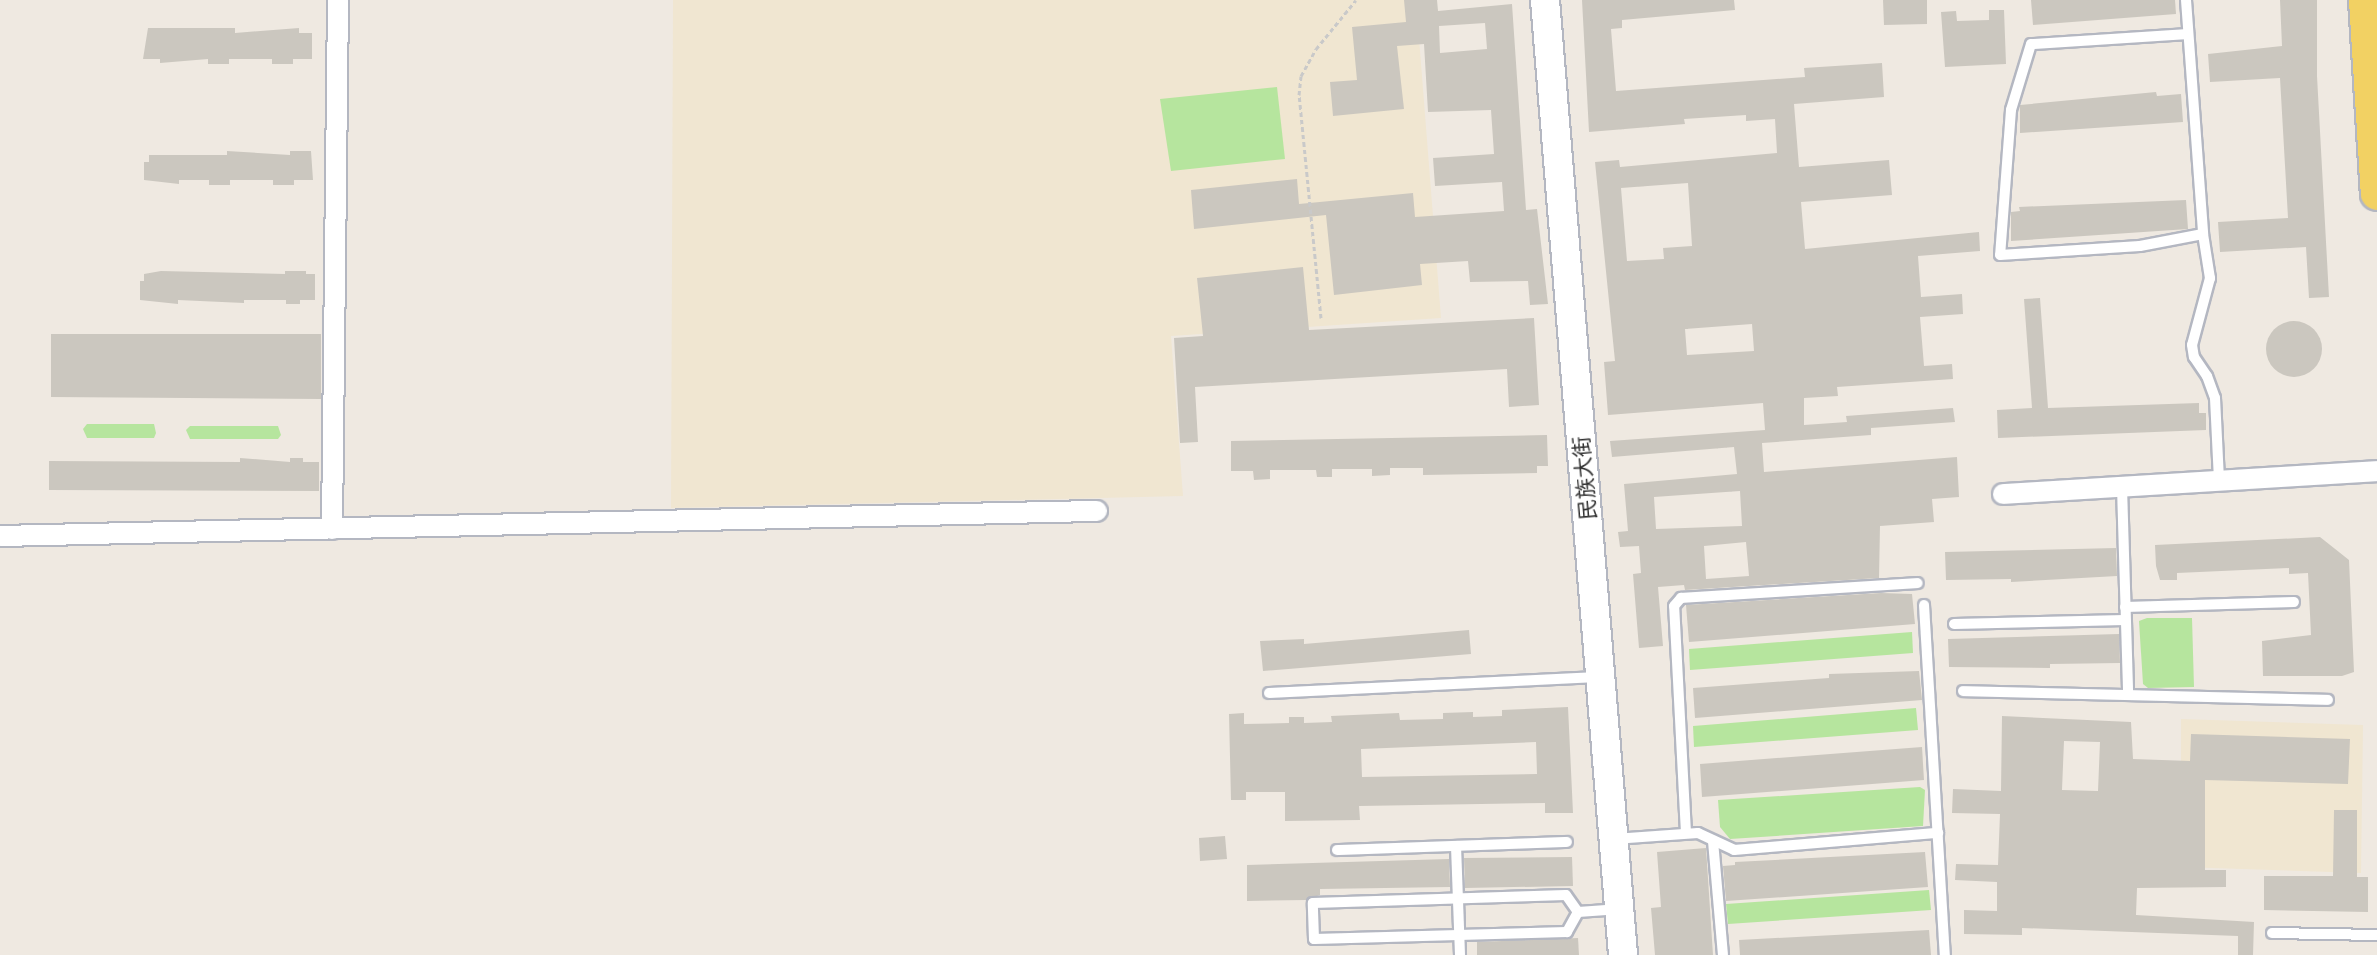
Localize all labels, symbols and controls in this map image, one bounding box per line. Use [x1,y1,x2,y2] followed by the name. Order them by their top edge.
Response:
[1568,435,1600,521] street label: 民族大街

